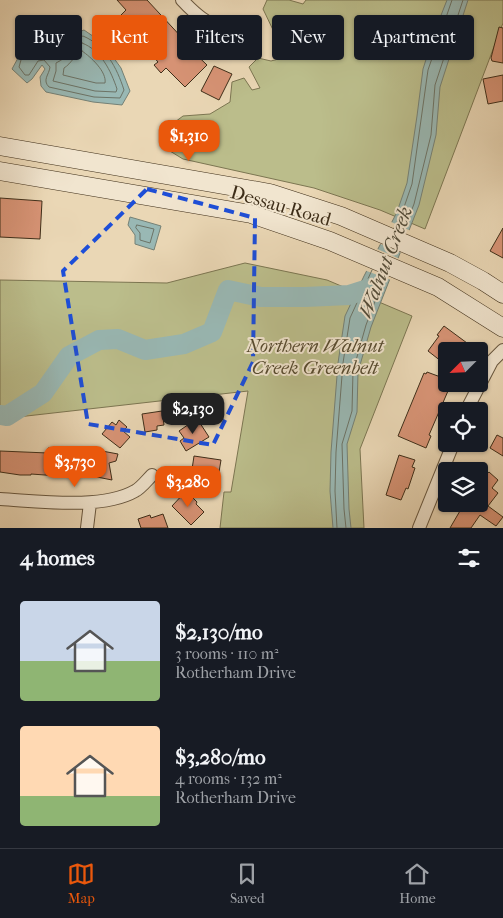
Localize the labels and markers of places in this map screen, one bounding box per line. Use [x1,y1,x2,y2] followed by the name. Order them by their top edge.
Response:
[148,120,230,162] pin: $1,310
[152,392,234,435] pin: $2,130
[34,446,116,488] pin: $3,730
[147,466,229,508] pin: $3,280

